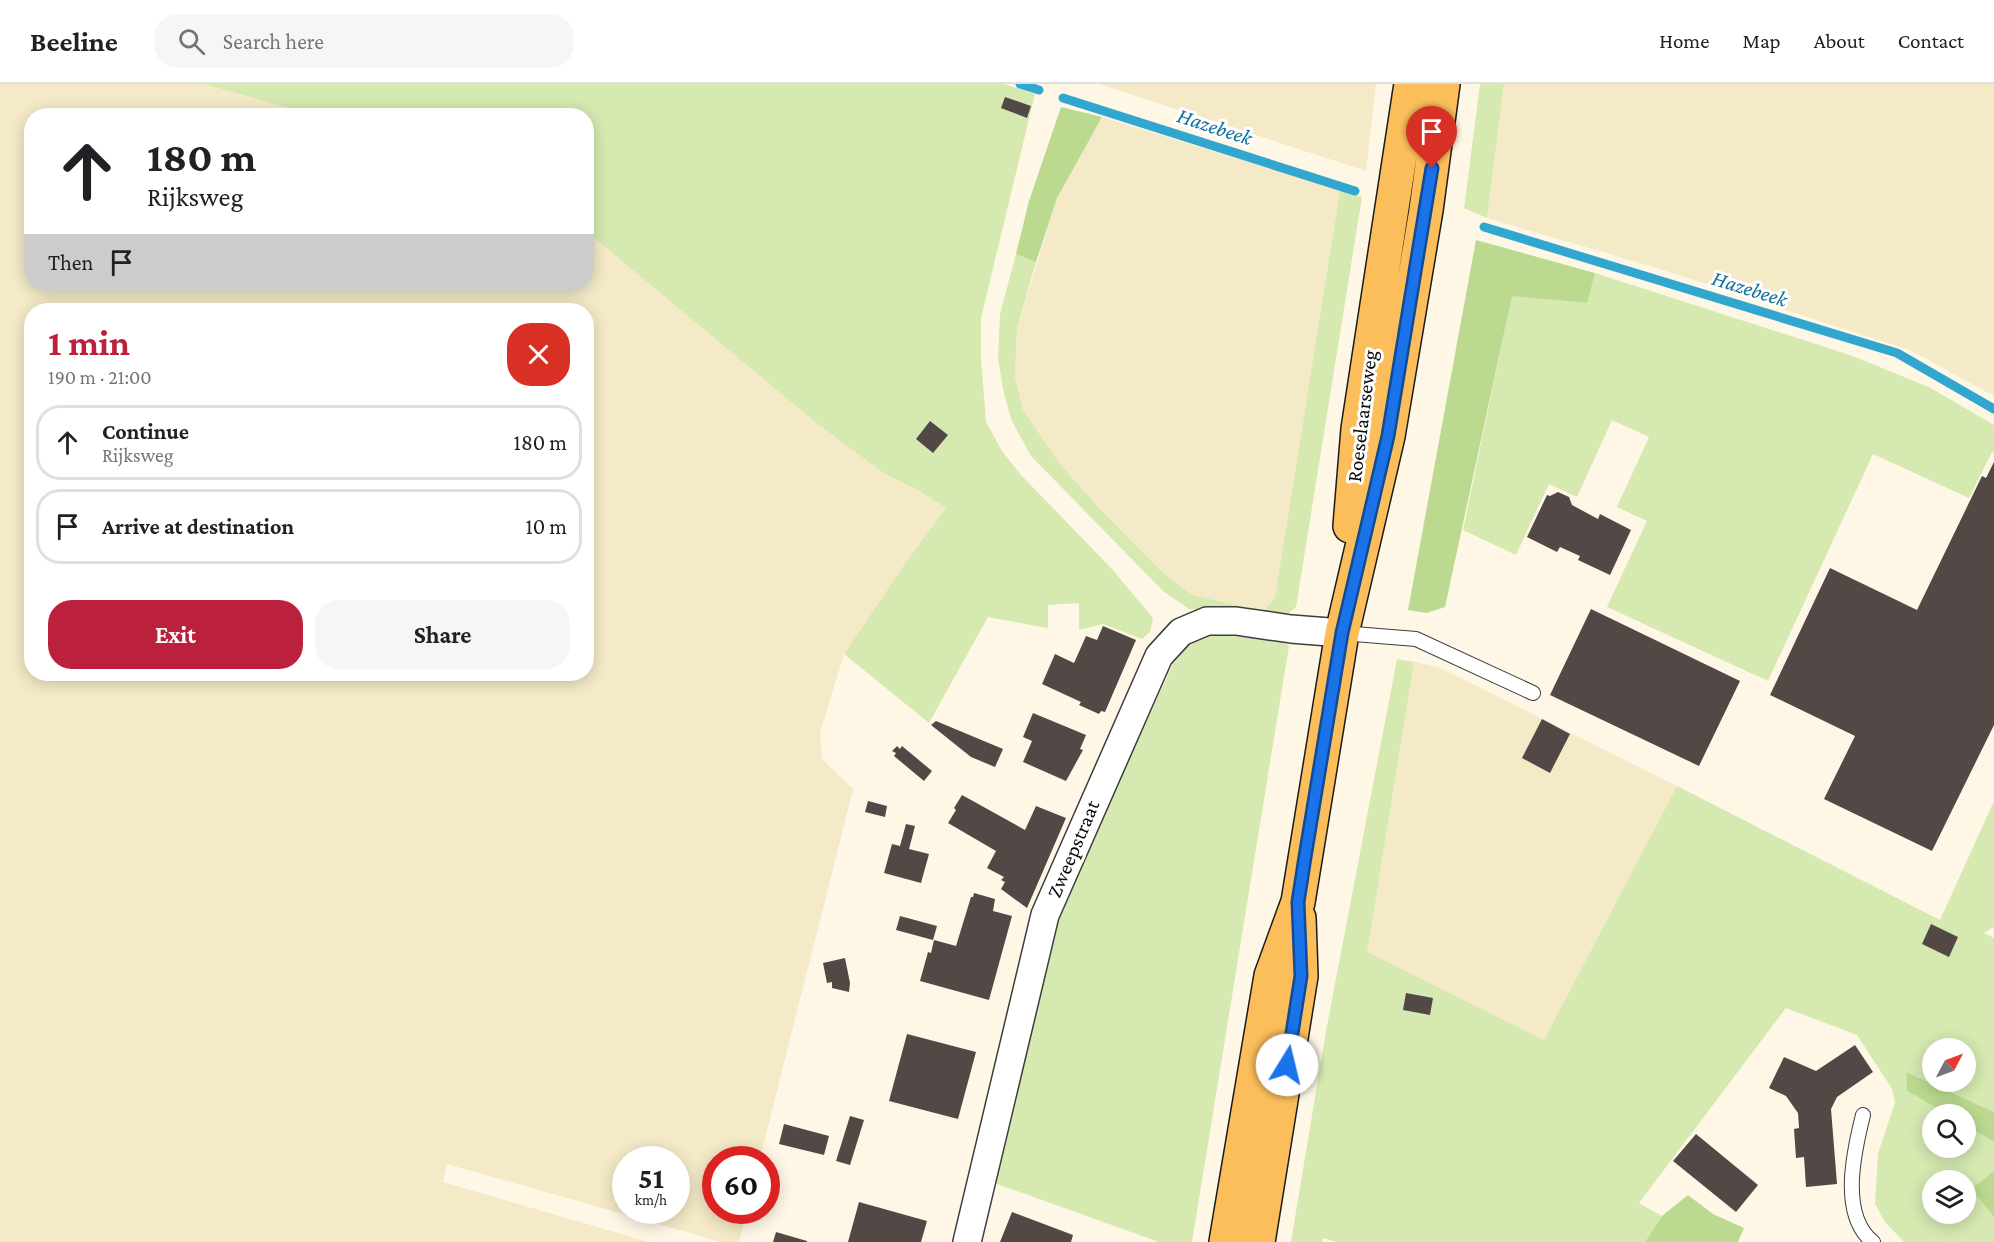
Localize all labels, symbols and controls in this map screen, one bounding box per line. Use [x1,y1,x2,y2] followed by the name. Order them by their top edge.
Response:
[154,14,574,68] search box
[175,25,208,58] icon: search
[30,26,118,57] text: Beeline
[223,29,324,54] text: Search here
[1659,29,1709,53] text: Home
[1742,29,1781,53] text: Map
[1814,29,1865,53] text: About
[1898,29,1964,53] text: Contact
[1174,103,1257,151] water label: Hazebeek
[1406,106,1457,168] pin
[1415,115,1448,148] icon: arrive
[48,132,126,210] icon: ahead
[147,133,256,180] text: 180 m
[147,182,243,212] text: Rijksweg
[105,246,138,279] icon: arrive
[48,250,93,275] text: Then
[1709,265,1792,312] water label: Hazebeek
[48,323,130,363] text: 1 min
[507,323,570,386] button: close
[1342,349,1382,483] street label: Roeselaarseweg
[48,366,152,388] text: 190 m · 21:00
[102,419,189,444] text: Continue
[51,426,84,459] icon: ahead
[514,430,567,455] text: 180 m
[102,444,173,466] text: Rijksweg
[51,510,84,543] icon: arrive
[102,514,294,539] text: Arrive at destination
[525,514,567,539] text: 10 m
[48,600,303,669] button: Exit
[315,600,570,669] button: Share
[1042,796,1105,902] street label: Zweepstraat
[1255,1033,1319,1097] position arrow
[1922,1038,1976,1092] north arrow
[1922,1038,1976,1224] map controls
[1922,1104,1976,1158] button: search
[702,1146,780,1224] speed limit sign: 60
[638,1161,664,1194] text: 51
[1922,1170,1976,1224] button: layers
[635,1192,667,1208] text: km/h

